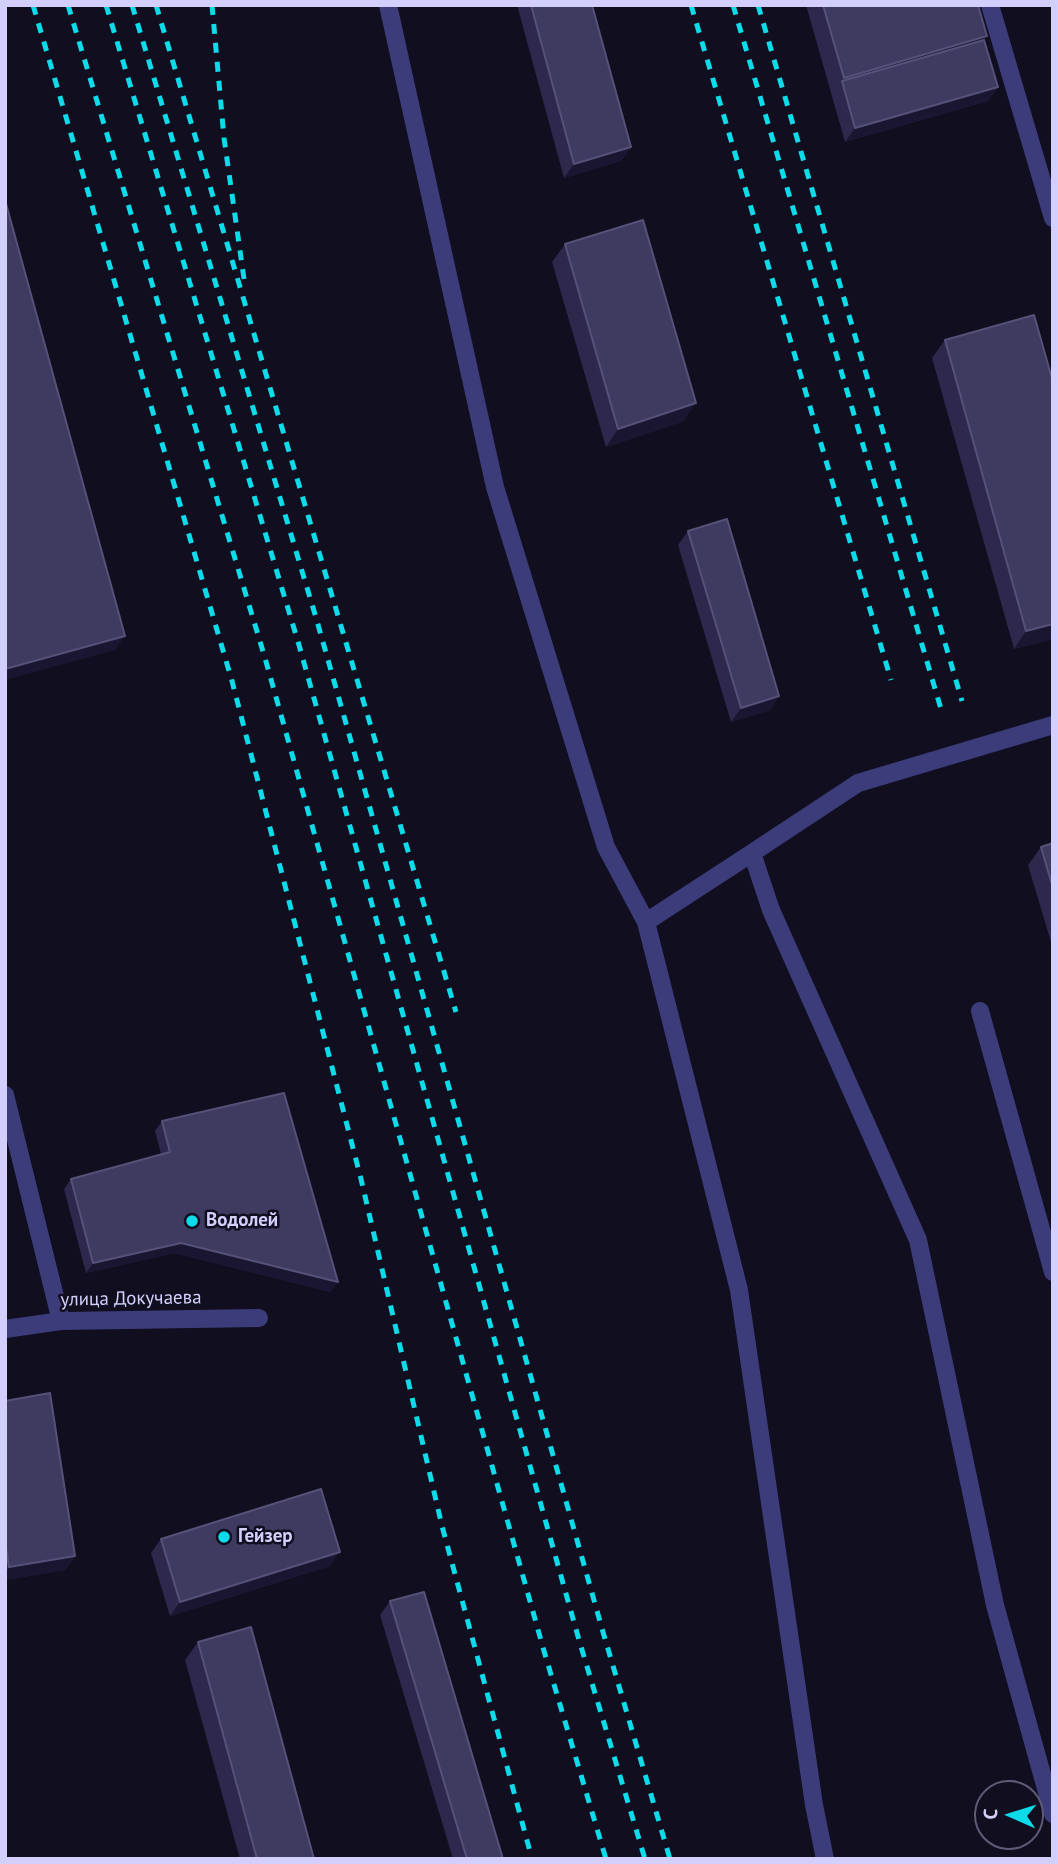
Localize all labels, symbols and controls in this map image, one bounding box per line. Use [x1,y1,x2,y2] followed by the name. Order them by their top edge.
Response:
[206,1210,278,1232] place label: Водолей
[184,1213,200,1229] marker: Водолей
[60,1286,202,1312] street label: улица Докучаева
[238,1526,293,1548] place label: Гейзер
[216,1529,232,1545] marker: Гейзер
[974,1780,1044,1850] north arrow
[978,1808,1002,1820] text: С

